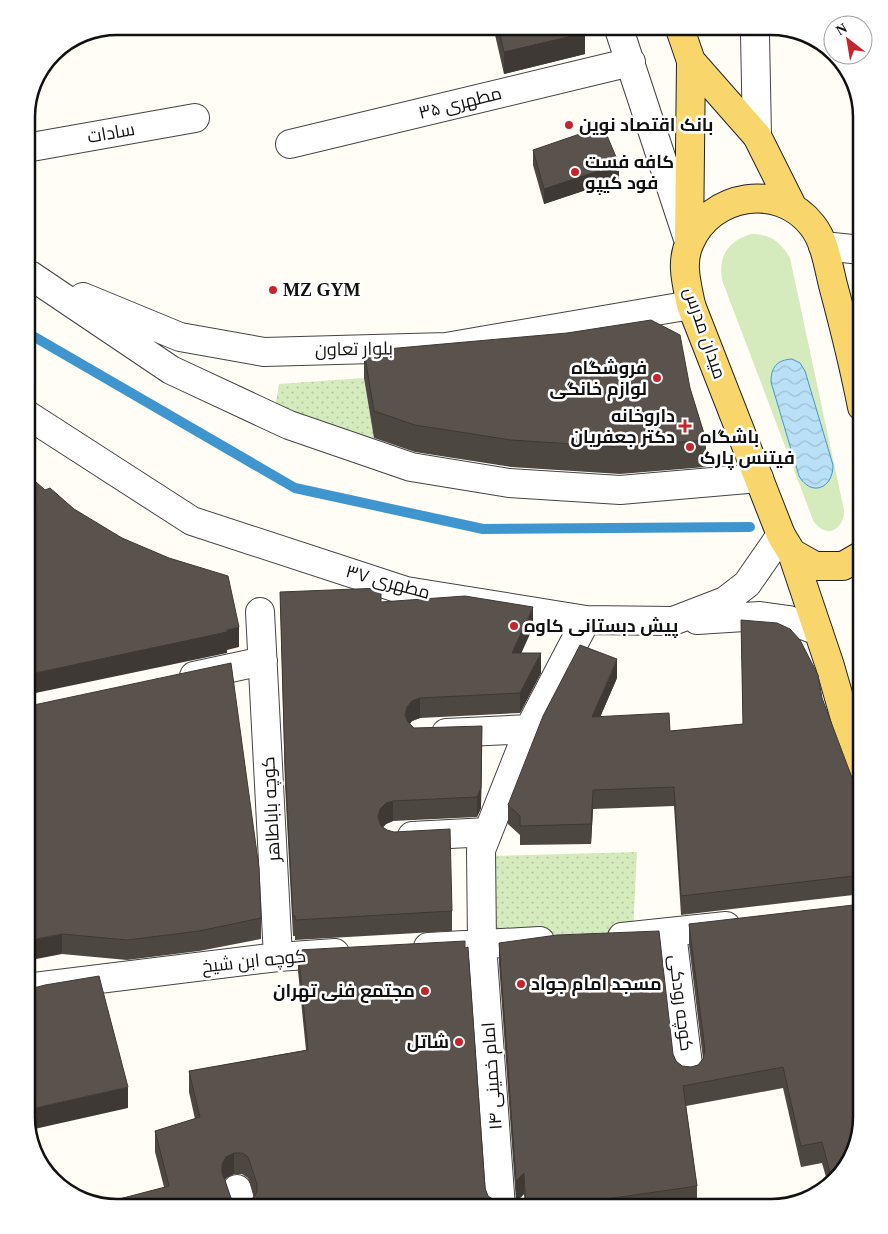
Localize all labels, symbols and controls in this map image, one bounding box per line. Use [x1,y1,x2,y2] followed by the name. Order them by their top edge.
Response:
[823,15,873,65] north arrow
[833,20,850,38] text: N
[416,83,504,124] street label: مطهری ۳۵
[579,115,713,136] place label: بانک اقتصاد نوین
[86,119,136,147] street label: سادات
[563,119,575,131] marker: بانک اقتصاد نوین
[585,152,674,195] place label: کافه فست فود کیپو
[569,166,581,178] marker: کافه فست فود کیپو
[283,280,360,300] place label: MZ GYM
[267,284,279,296] marker: MZ GYM
[679,285,730,382] street label: میدان مدرس
[315,338,393,361] street label: بلوار تعاون
[550,358,647,401] place label: فروشگاه لوازم خانگی
[651,372,663,384] marker: فروشگاه لوازم خانگی
[571,406,675,448] place label: داروخانه دکتر جعفریان
[679,420,691,432] marker: داروخانه دکتر جعفریان
[700,427,795,470] place label: باشگاه فیتنس پارک
[684,441,696,453] marker: باشگاه فیتنس پارک
[343,561,432,604] street label: مطهری ۳۷
[524,616,679,638] place label: پیش دبستانی کاوه
[508,620,520,632] marker: پیش دبستانی کاوه
[258,756,286,863] street label: کوچه باباطاهر
[201,946,307,978] street label: کوچه ابن شیخ
[663,954,697,1053] street label: کوچه رودکی
[531,974,662,996] place label: مسجد امام جواد
[515,978,527,990] marker: مسجد امام جواد
[273,981,415,1003] place label: مجتمع فنی تهران
[419,985,431,997] marker: مجتمع فنی تهران
[478,1021,508,1131] street label: امام خمینی ۱۴
[407,1032,449,1053] place label: شاتل
[453,1036,465,1048] marker: شاتل

